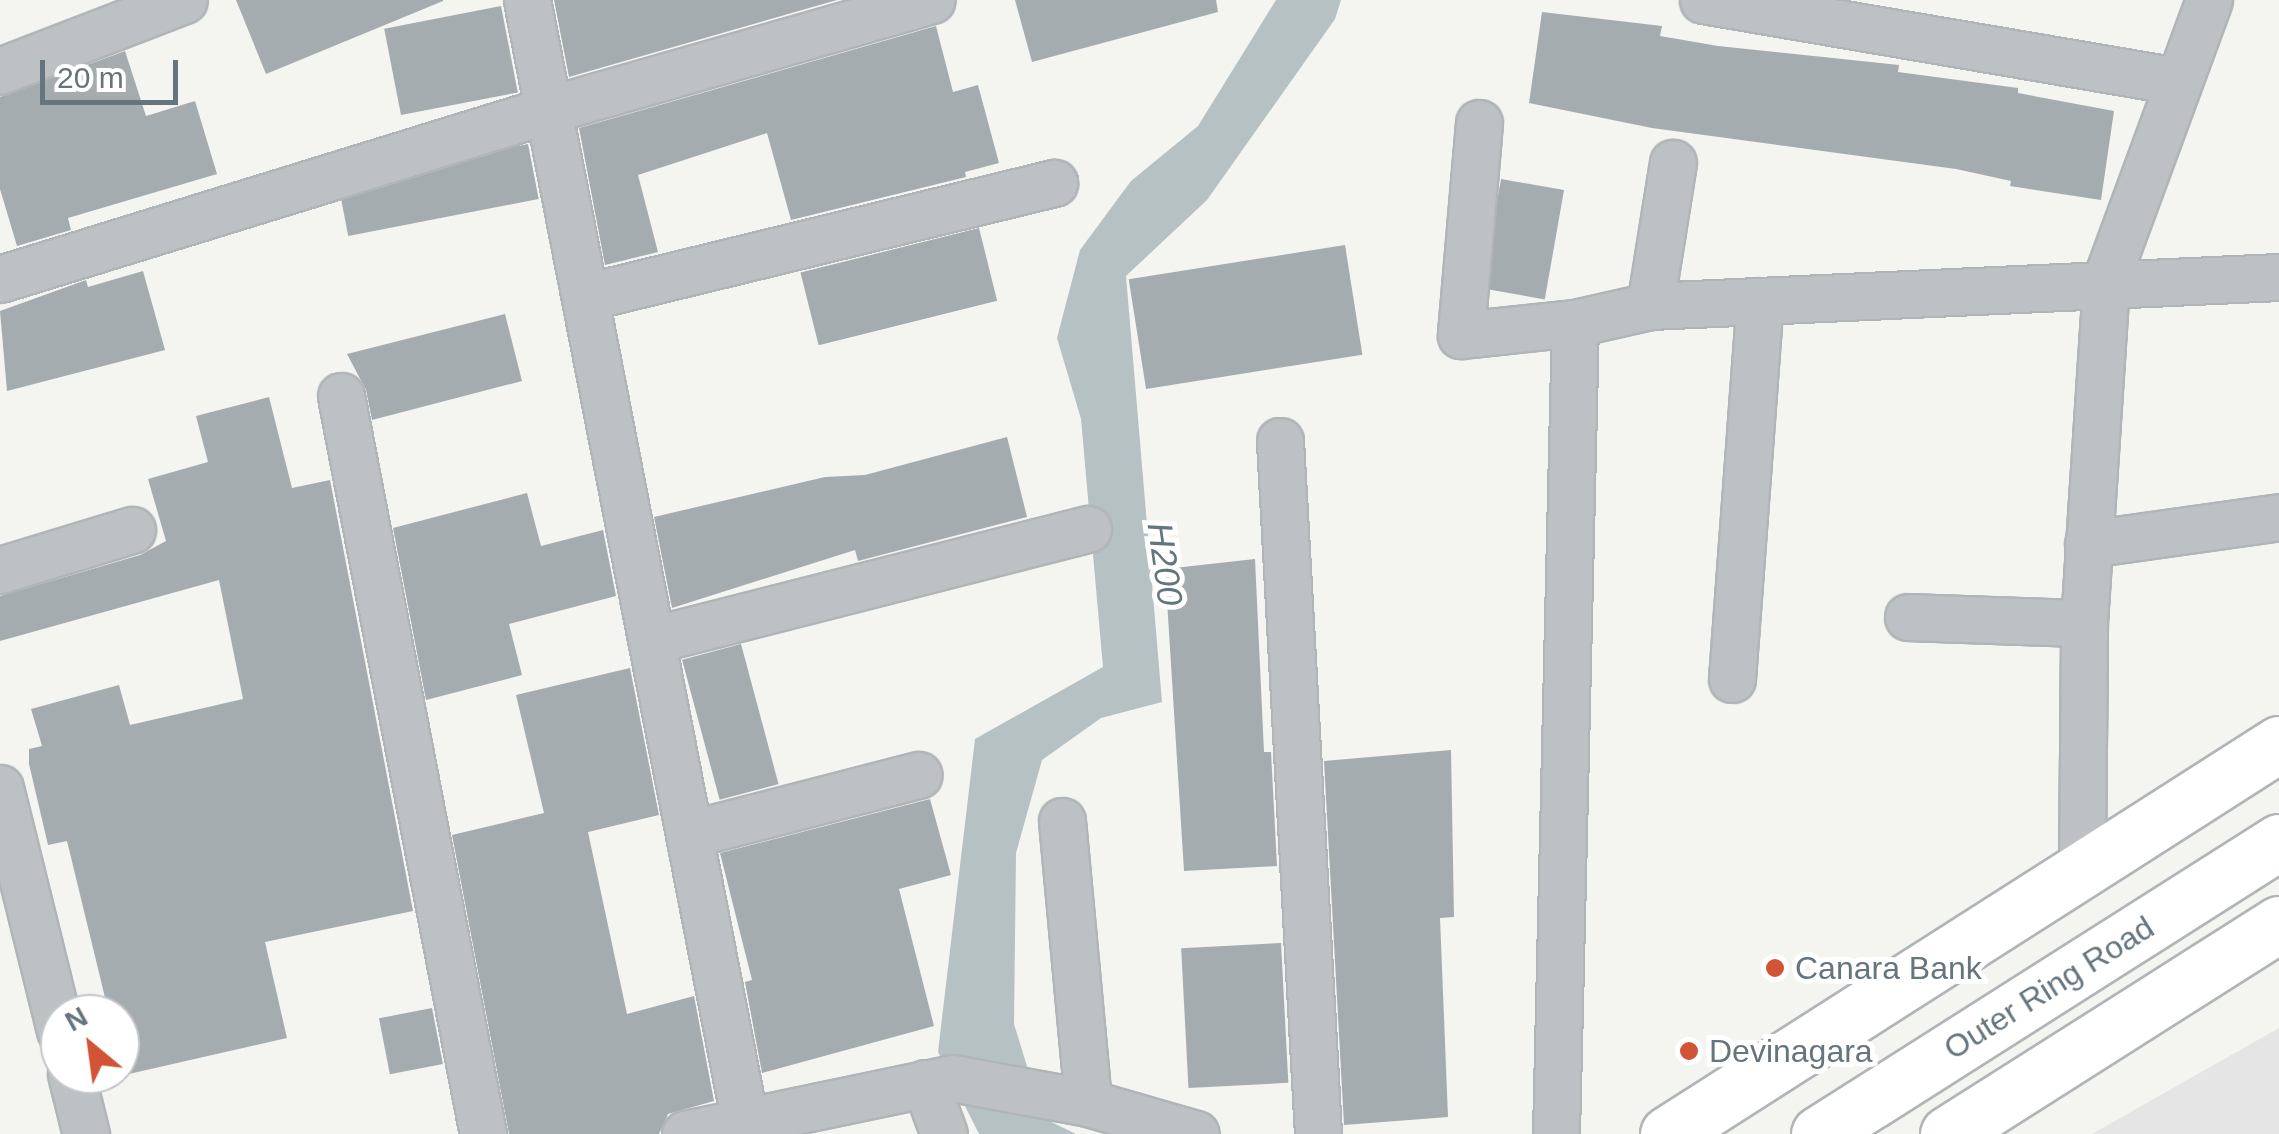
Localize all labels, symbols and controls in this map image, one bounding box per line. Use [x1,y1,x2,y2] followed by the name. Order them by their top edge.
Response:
[45,40,182,102] scale bar
[57,61,124,94] text: 20 m
[1138,520,1192,608] water label: H200
[1937,908,2161,1068] street label: Outer Ring Road
[1795,949,1982,987] place label: Canara Bank
[1764,957,1786,979] marker: Canara Bank
[40,994,140,1094] north arrow
[60,1001,93,1038] text: N
[1709,1032,1873,1070] place label: Devinagara
[1678,1040,1700,1062] marker: Devinagara

